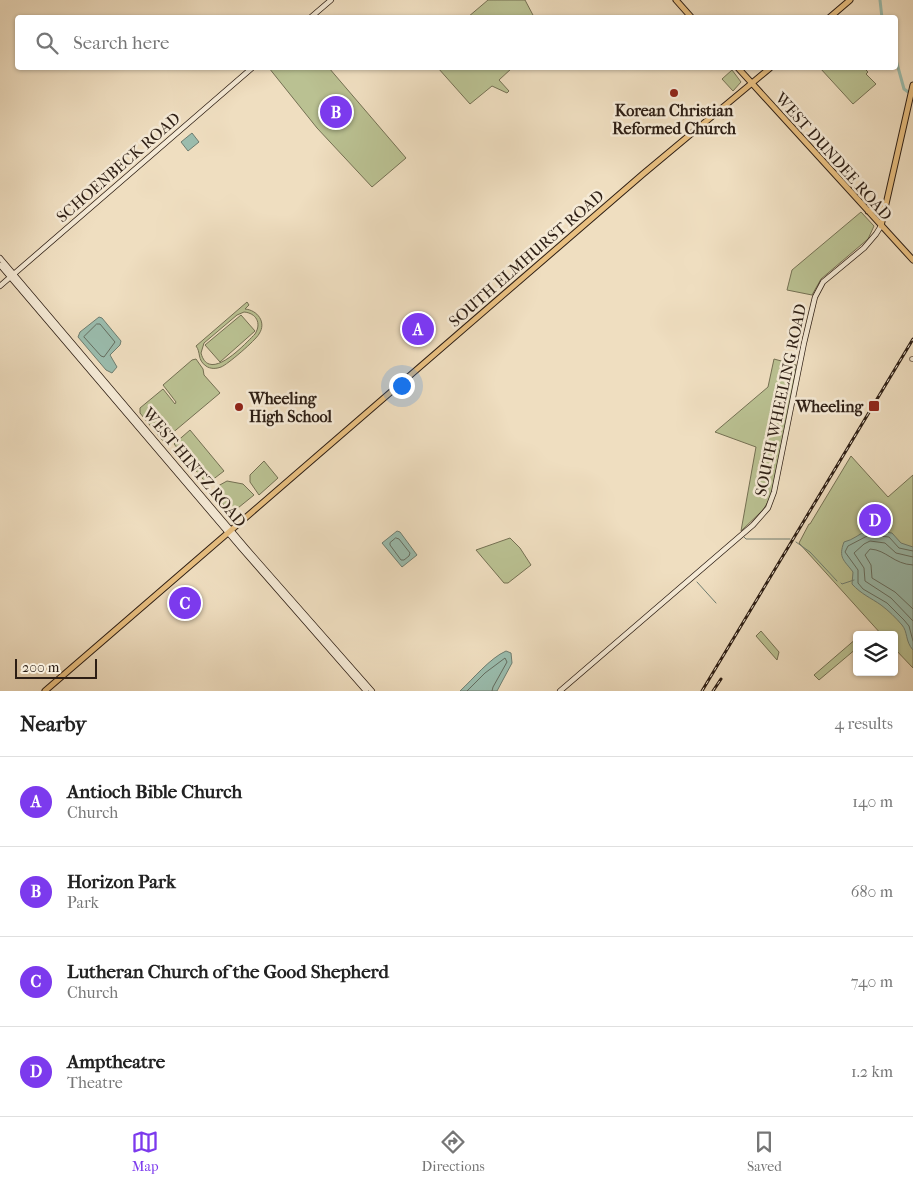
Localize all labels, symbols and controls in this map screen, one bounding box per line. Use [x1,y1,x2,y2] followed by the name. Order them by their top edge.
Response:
[15,15,898,70] search box
[33,29,61,57] icon: search
[73,32,169,54] text: Search here
[668,87,680,99] marker: Korean Christian Reformed Church
[770,88,896,224] street label: WEST DUNDEE ROAD
[320,93,352,131] pin: B
[612,101,737,138] place label: Korean Christian Reformed Church
[53,108,184,226] street label: SCHOENBECK ROAD
[445,186,608,331] street label: SOUTH ELMHURST ROAD
[751,302,810,498] street label: SOUTH WHEELING ROAD
[402,310,434,348] pin: A
[389,373,415,399] your location
[248,389,333,427] place label: Wheeling High School
[795,397,863,417] place label: Wheeling
[867,399,881,413] marker: Wheeling
[233,401,245,413] marker: Wheeling High School
[138,403,250,531] street label: WEST HINTZ ROAD
[859,501,891,539] pin: D
[169,584,201,622] pin: C
[853,631,898,676] map controls
[853,631,898,676] button: layers
[15,656,98,679] scale bar
[22,659,59,676] text: 200 m
[20,712,86,736] text: Nearby
[835,714,893,733] text: 4 results
[67,781,242,803] text: Antioch Bible Church
[31,792,41,811] text: A
[852,792,893,811] text: 140 m
[67,803,118,822] text: Church
[67,871,176,893] text: Horizon Park
[31,882,41,901] text: B
[851,882,893,901] text: 680 m
[67,893,99,912] text: Park
[67,961,389,983] text: Lutheran Church of the Good Shepherd
[31,972,41,991] text: C
[851,972,893,991] text: 740 m
[67,983,118,1002] text: Church
[67,1051,165,1073] text: Amptheatre
[30,1062,42,1081] text: D
[851,1062,893,1081] text: 1.2 km
[67,1073,123,1092] text: Theatre
[131,1128,159,1175] tab: Map
[422,1128,485,1175] tab: Directions
[747,1128,782,1175] tab: Saved

